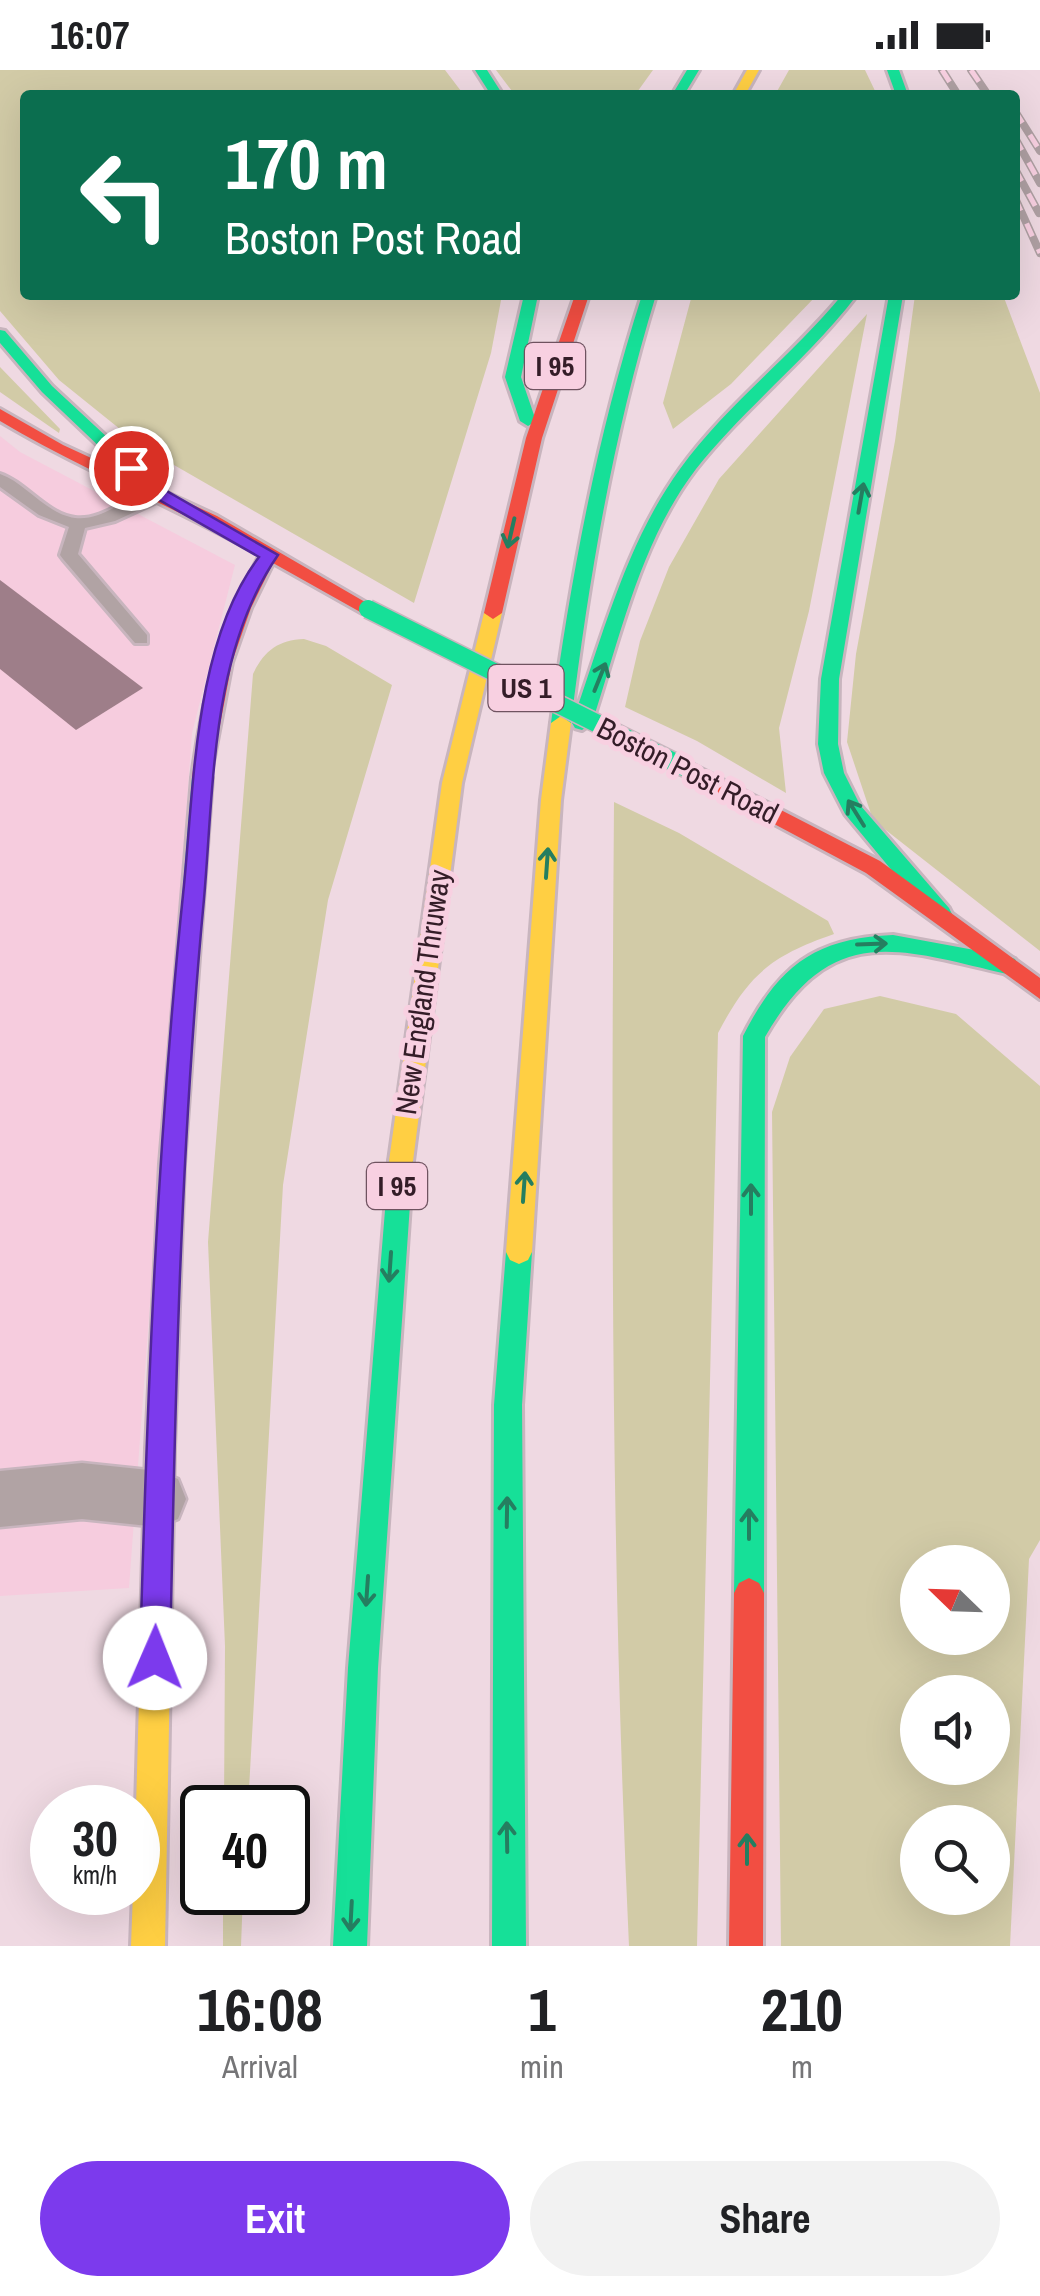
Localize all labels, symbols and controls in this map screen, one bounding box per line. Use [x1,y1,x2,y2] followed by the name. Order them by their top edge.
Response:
[50,10,130,61] text: 16:07
[225,117,388,211] text: 170 m
[60,130,190,260] icon: left
[225,207,522,268] text: Boston Post Road
[525,343,585,389] road number: I 95
[89,426,174,511] pin
[104,441,159,496] icon: arrive
[852,482,871,514] one-way arrow
[501,516,519,548] one-way arrow
[593,662,611,693] one-way arrow
[488,665,564,711] road number: US 1
[591,707,785,833] street label: Boston Post Road
[846,800,867,828] one-way arrow
[538,848,557,880] one-way arrow
[385,866,459,1117] street label: New England Thruway
[856,934,888,953] one-way arrow
[367,1163,427,1209] road number: I 95
[514,1172,533,1204] one-way arrow
[742,1183,760,1216] one-way arrow
[380,1250,399,1283] one-way arrow
[498,1496,516,1528] one-way arrow
[740,1508,758,1540] one-way arrow
[900,1545,1010,1655] north arrow
[900,1545,1010,1915] map controls
[358,1575,377,1607] one-way arrow
[103,1606,207,1710] position arrow
[900,1675,1010,1785] button: sound
[180,1785,310,1915] speed limit sign: 40
[72,1804,118,1872] text: 30
[900,1805,1010,1915] button: search
[498,1821,517,1853] one-way arrow
[738,1833,756,1866] one-way arrow
[73,1858,117,1892] text: km/h
[341,1899,360,1931] one-way arrow
[197,1969,323,2050] text: 16:08
[528,1969,556,2050] text: 1
[761,1969,843,2050] text: 210
[222,2045,298,2088] text: Arrival
[520,2045,564,2088] text: min
[791,2045,813,2088] text: m
[40,2161,510,2276] button: Exit
[530,2161,1000,2276] button: Share

